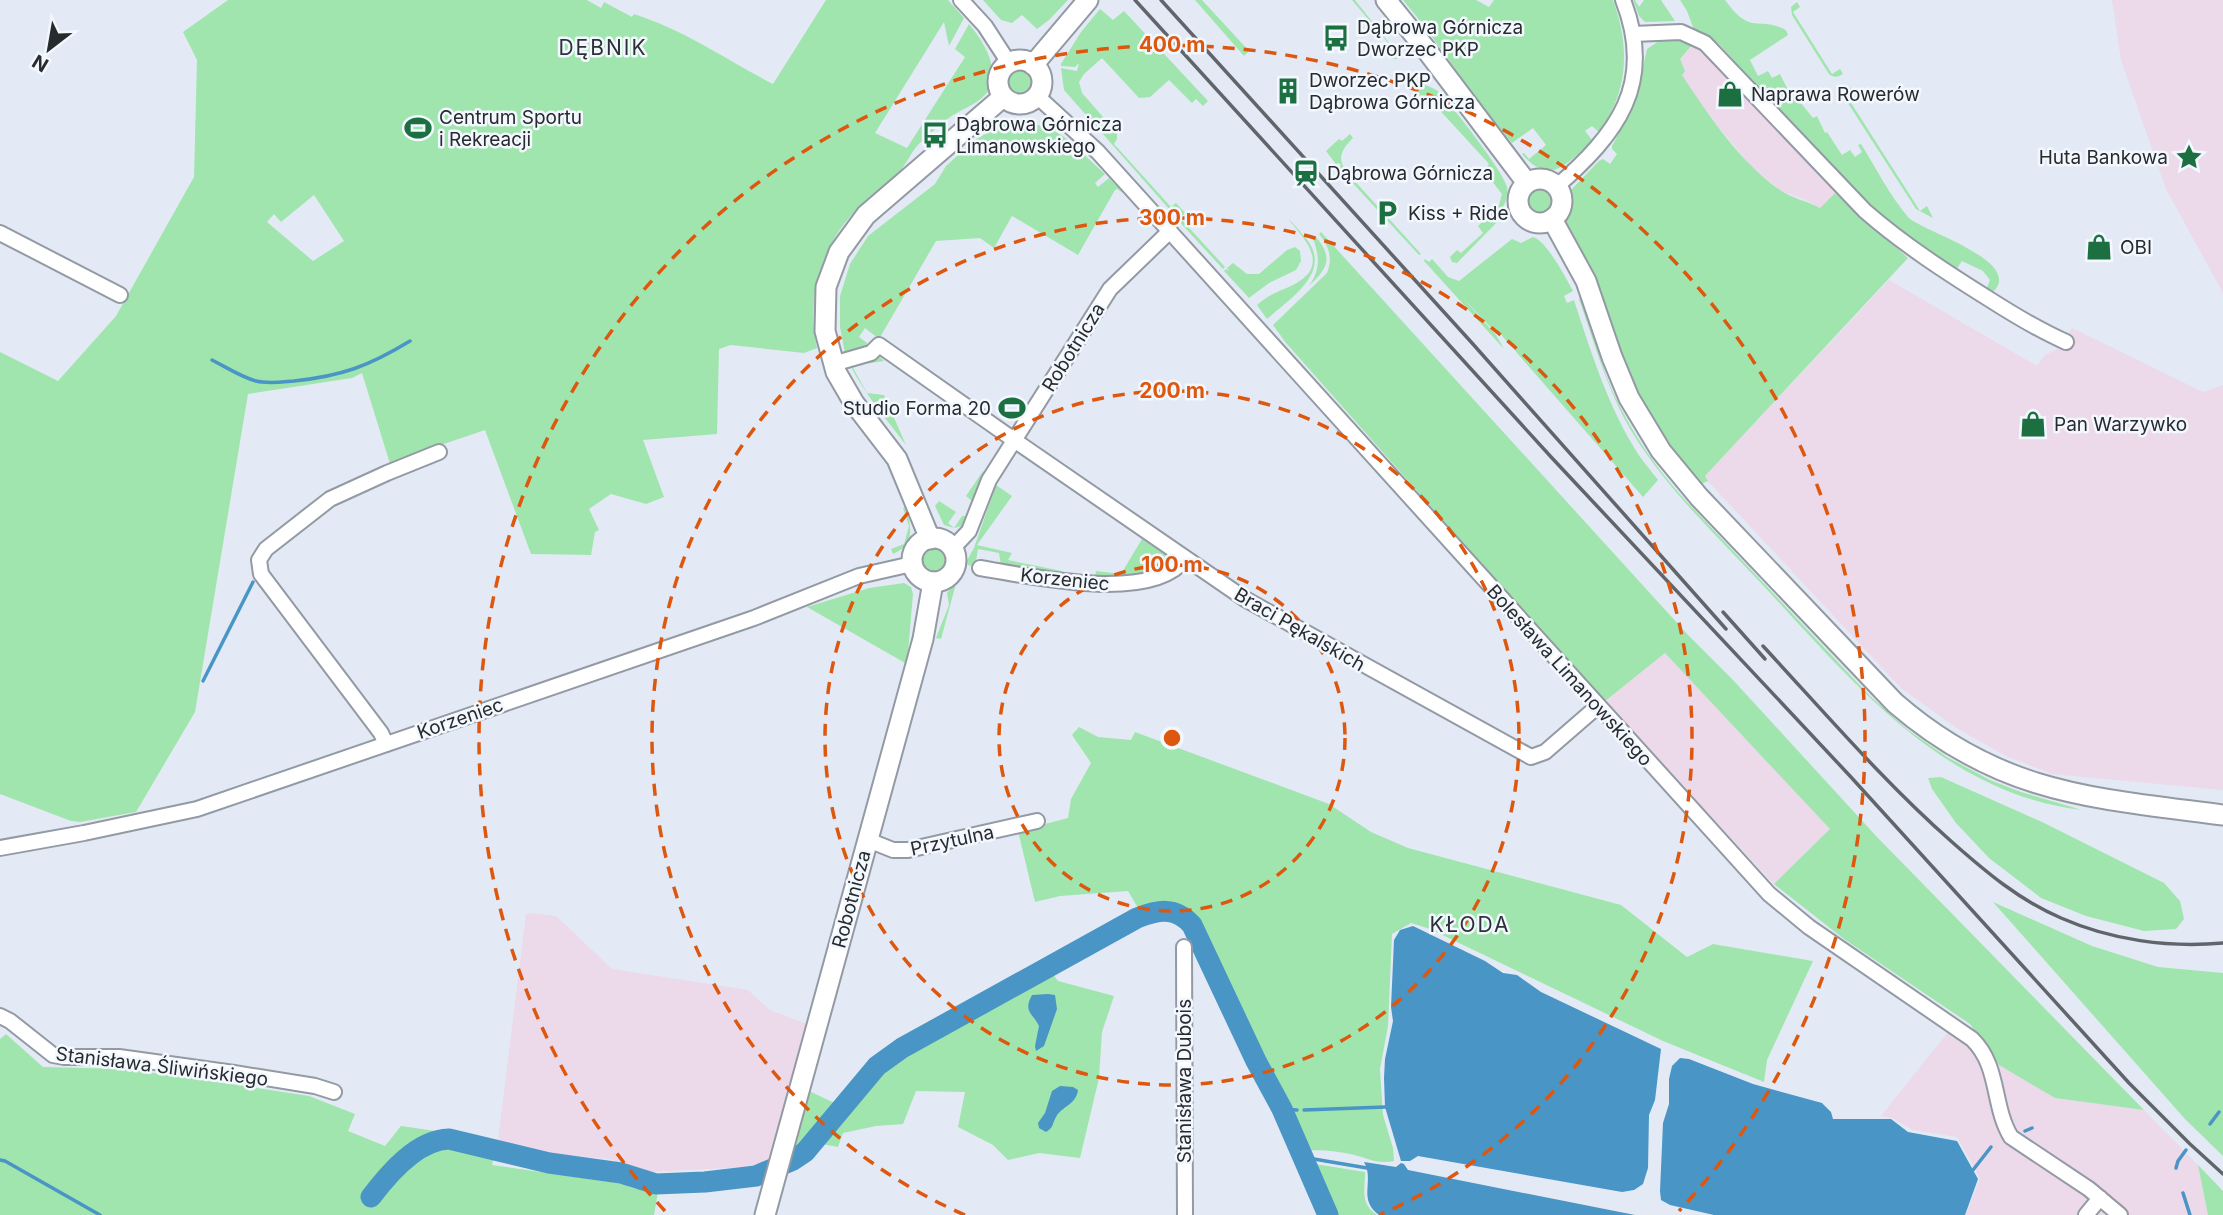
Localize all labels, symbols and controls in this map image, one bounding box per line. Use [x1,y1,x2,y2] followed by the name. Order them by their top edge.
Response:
[14,14,84,84] north arrow
[1357,16,1523,61] place label: Dąbrowa Górnicza Dworzec PKP
[1321,23,1351,53] bus stop icon: Dąbrowa Górnicza Dworzec PKP
[1139,32,1205,57] text: 400 m
[558,35,648,60] district label: DĘBNIK
[28,50,53,77] text: N
[1309,69,1475,114] place label: Dworzec PKP Dąbrowa Górnicza
[1273,76,1303,106] building icon: Dworzec PKP Dąbrowa Górnicza
[1715,79,1745,109] shop icon: Naprawa Rowerów
[1751,83,1920,106] place label: Naprawa Rowerów
[439,106,582,151] place label: Centrum Sportu i Rekreacji
[403,113,433,143] sports icon: Centrum Sportu i Rekreacji
[956,113,1122,158] place label: Dąbrowa Górnicza Limanowskiego
[920,120,950,150] bus stop icon: Dąbrowa Górnicza Limanowskiego
[2174,142,2204,172] place icon: Huta Bankowa
[2039,146,2168,169] place label: Huta Bankowa
[1291,158,1321,188] station icon: Dąbrowa Górnicza
[1327,162,1493,185] place label: Dąbrowa Górnicza
[1372,198,1402,228] parking icon: Kiss + Ride
[1408,202,1509,225] place label: Kiss + Ride
[1139,205,1205,230] text: 300 m
[2084,232,2114,262] shop icon: OBI
[2120,236,2152,259] place label: OBI
[1037,299,1110,396] street label: Robotnicza
[1139,378,1205,403] text: 200 m
[997,393,1027,423] sports icon: Studio Forma 20
[843,397,991,420] place label: Studio Forma 20
[2018,409,2048,439] shop icon: Pan Warzywko
[2054,413,2187,436] place label: Pan Warzywko
[1141,552,1203,577] text: 100 m
[1019,563,1111,596] street label: Korzeniec
[1482,580,1657,771] street label: Bolesława Limanowskiego
[1230,583,1369,676] street label: Braci Pękalskich
[414,693,506,744] street label: Korzeniec
[1160,726,1184,750] centre of rings
[908,820,996,861] street label: Przytulna
[827,848,876,950] street label: Robotnicza
[1430,912,1511,937] district label: KŁODA
[1173,999,1196,1163] street label: Stanisława Dubois
[54,1042,269,1091] street label: Stanisława Śliwińskiego

